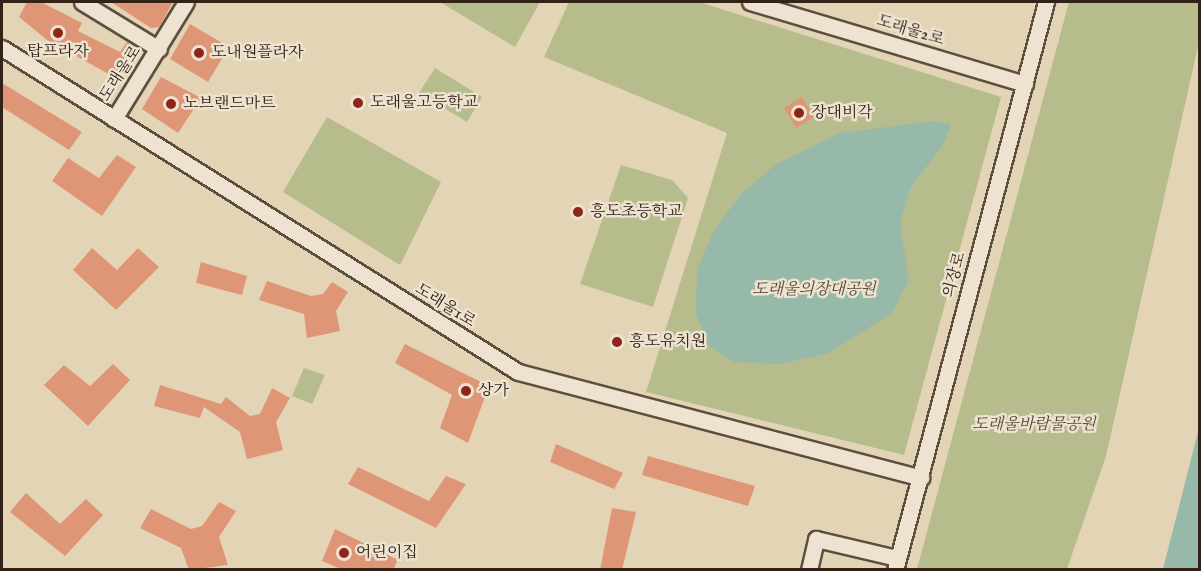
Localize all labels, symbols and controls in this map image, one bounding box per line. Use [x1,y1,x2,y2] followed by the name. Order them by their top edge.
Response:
[874,12,946,50] street label: 도래울2로
[51,26,65,40] marker: 탑프라자
[27,42,89,62] place label: 탑프라자
[96,43,146,105] street label: 도래울로
[211,43,304,63] place label: 도내원플라자
[192,46,206,60] marker: 도내원플라자
[370,93,478,113] place label: 도래울고등학교
[183,94,276,114] place label: 노브랜드마트
[351,96,365,110] marker: 도래울고등학교
[164,97,178,111] marker: 노브랜드마트
[811,103,873,123] place label: 장대비각
[792,106,806,120] marker: 장대비각
[590,202,683,222] place label: 흥도초등학교
[571,205,585,219] marker: 흥도초등학교
[940,250,970,300] street label: 의장로
[411,280,479,332] street label: 도래울1로
[752,280,876,300] park label: 도래울의장대공원
[629,332,706,352] place label: 흥도유치원
[610,335,624,349] marker: 흥도유치원
[478,381,509,401] place label: 상가
[459,384,473,398] marker: 상가
[972,415,1096,435] park label: 도래울바람물공원
[356,543,418,563] place label: 어린이집
[337,546,351,560] marker: 어린이집

